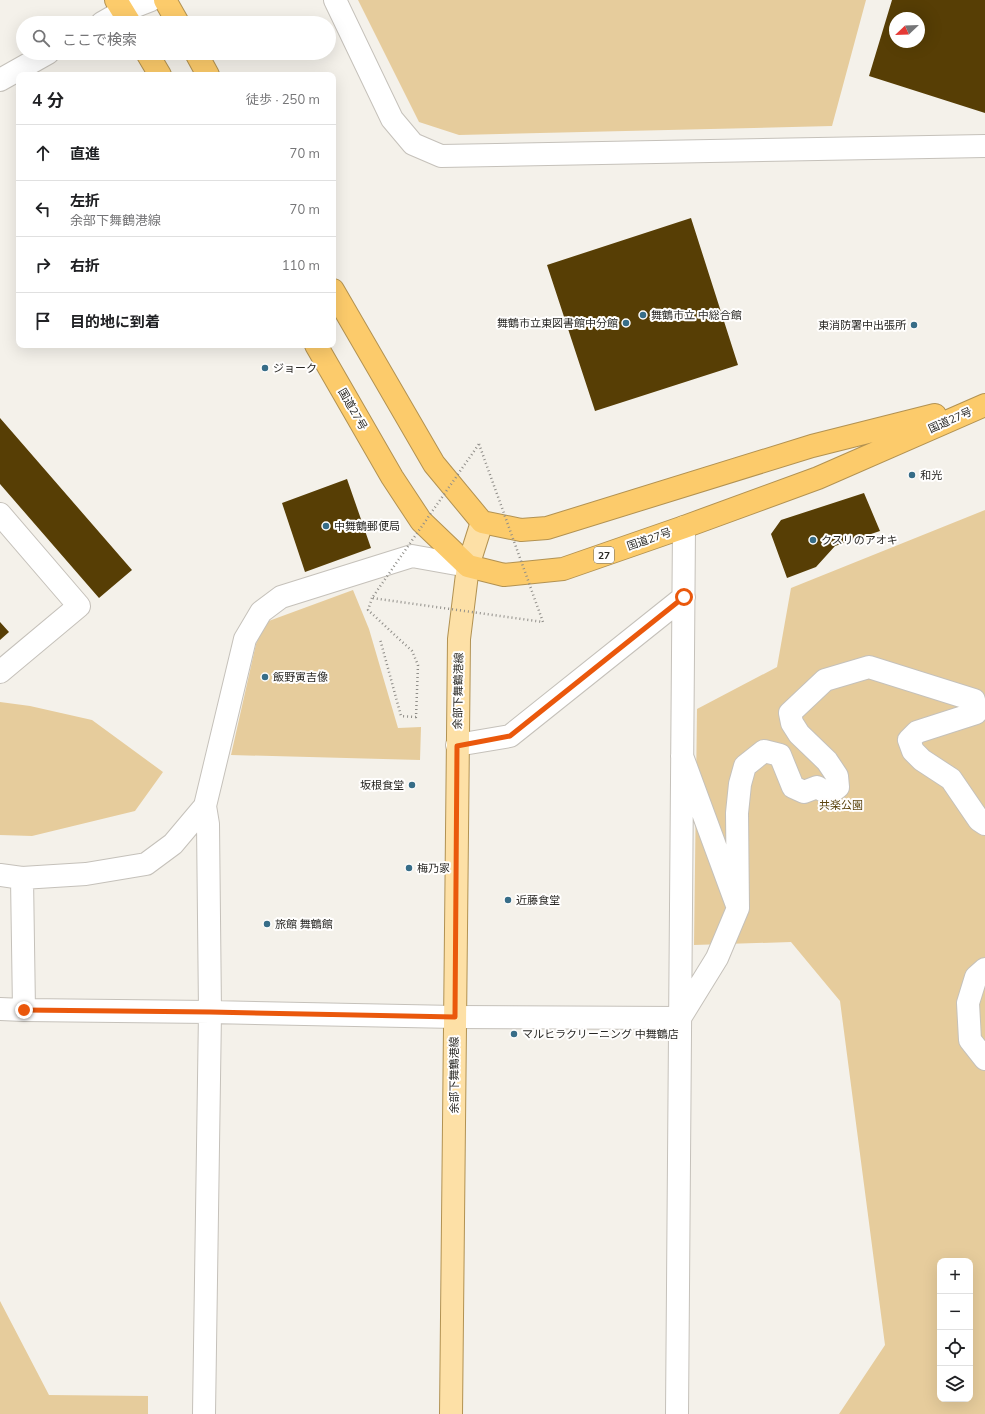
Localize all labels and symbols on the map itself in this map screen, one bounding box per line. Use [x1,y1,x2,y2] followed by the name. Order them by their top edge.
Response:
[889,12,925,48] north arrow
[651,308,742,322] place label: 舞鶴市立 中総合館
[638,310,648,320] marker: 舞鶴市立 中総合館
[497,316,618,330] place label: 舞鶴市立東図書館中分館
[621,318,631,328] marker: 舞鶴市立東図書館中分館
[818,318,907,332] place label: 東消防署中出張所
[909,320,919,330] marker: 東消防署中出張所
[273,361,317,375] place label: ジョーク
[260,363,270,373] marker: ジョーク
[335,385,371,433] street label: 国道27号
[926,404,974,436] street label: 国道27号
[920,468,942,482] place label: 和光
[907,470,917,480] marker: 和光
[334,519,400,533] place label: 中舞鶴郵便局
[321,521,331,531] marker: 中舞鶴郵便局
[625,525,673,553] street label: 国道27号
[821,533,898,547] place label: クスリのアオキ
[808,535,818,545] marker: クスリのアオキ
[594,547,614,563] road number: 27
[675,588,693,606] route start
[450,652,466,730] street label: 余部下舞鶴港線
[273,670,328,684] place label: 飯野寅吉像
[260,672,270,682] marker: 飯野寅吉像
[360,778,404,792] place label: 坂根食堂
[407,780,417,790] marker: 坂根食堂
[819,798,863,812] park label: 共楽公園
[417,861,450,875] place label: 梅乃家
[404,863,414,873] marker: 梅乃家
[516,893,560,907] place label: 近藤食堂
[503,895,513,905] marker: 近藤食堂
[275,917,333,931] place label: 旅館 舞鶴館
[262,919,272,929] marker: 旅館 舞鶴館
[15,1001,33,1019] route end
[522,1027,679,1041] place label: マルヒラクリーニング 中舞鶴店
[509,1029,519,1039] marker: マルヒラクリーニング 中舞鶴店
[447,1037,461,1114] street label: 余部下舞鶴港線

